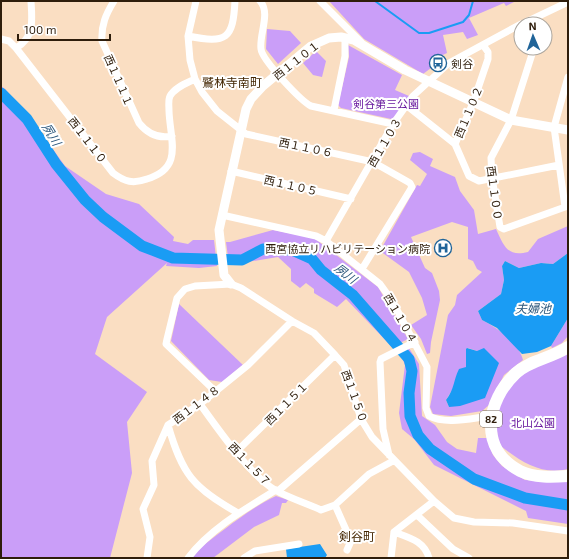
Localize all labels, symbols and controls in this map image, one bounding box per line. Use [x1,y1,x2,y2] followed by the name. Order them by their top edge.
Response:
[18,16,110,42] scale bar
[513,16,553,56] north arrow
[528,19,537,32] text: N
[24,22,56,36] text: 100 m
[270,38,322,82] street label: 西１１０１
[102,52,136,108] street label: 西１１１１
[428,53,448,73] bus stop icon: 剣谷
[451,57,473,70] place label: 剣谷
[202,75,262,89] district label: 鷲林寺南町
[451,84,485,140] street label: 西１１０２
[353,97,419,110] park label: 剣谷第三公園
[66,114,110,166] street label: 西１１１０
[365,115,403,169] street label: 西１１０３
[40,120,65,150] water label: 夙川
[278,135,334,159] street label: 西１１０６
[485,165,505,221] street label: 西１１００
[263,172,319,198] street label: 西１１０５
[433,238,453,258] hospital icon: 西宮協立リハビリテーション病院
[265,242,430,255] place label: 西宮協立リハビリテーション病院
[332,260,361,287] water label: 夙川
[382,291,420,345] street label: 西１１０４
[515,301,552,315] water label: 夫婦池
[339,368,371,424] street label: 西１１５０
[262,379,310,427] street label: 西１１５１
[170,382,222,426] street label: 西１１４８
[480,411,502,427] road number: 82
[511,416,555,429] park label: 北山公園
[226,440,274,488] street label: 西１１５７
[339,529,375,543] district label: 剣谷町

